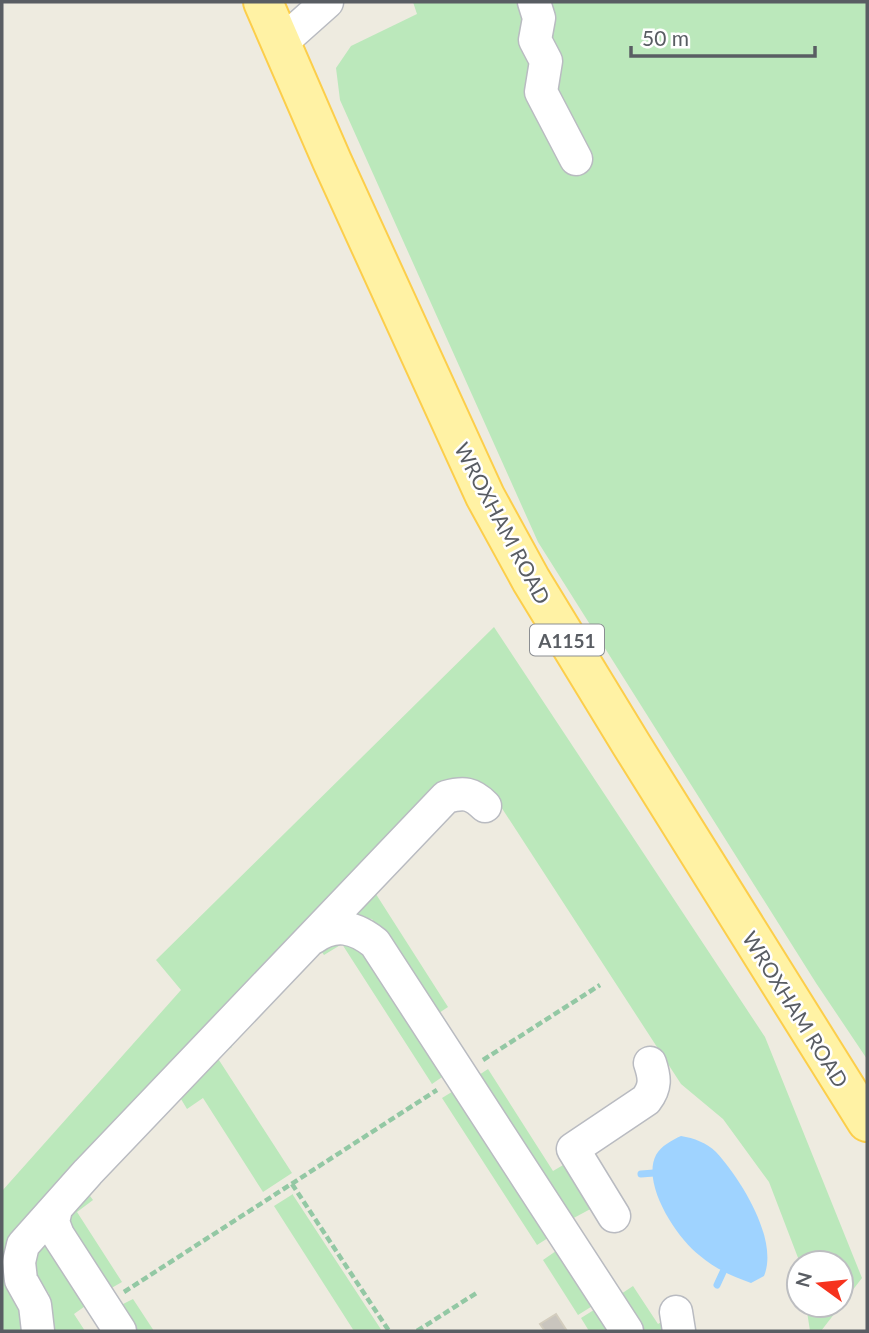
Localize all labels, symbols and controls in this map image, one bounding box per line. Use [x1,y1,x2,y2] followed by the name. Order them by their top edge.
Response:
[631,14,815,58] scale bar
[642,25,689,50] text: 50 m
[450,438,556,608] street label: WROXHAM ROAD
[530,624,604,656] road number: A1151
[738,926,854,1092] street label: WROXHAM ROAD
[785,1249,855,1319] north arrow
[790,1269,816,1290] text: N

